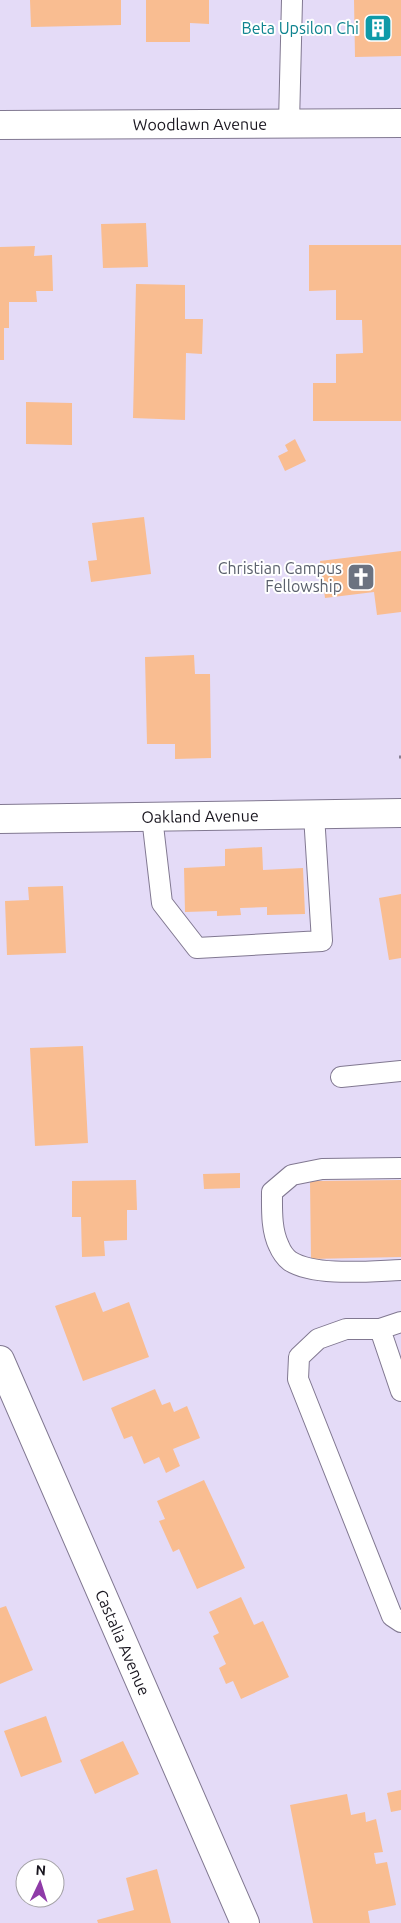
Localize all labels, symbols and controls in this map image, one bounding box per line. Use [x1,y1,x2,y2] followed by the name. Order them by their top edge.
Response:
[363,13,393,43] building icon: Beta Upsilon Chi
[242,19,359,37] place label: Beta Upsilon Chi
[133,115,267,133] street label: Woodlawn Avenue
[218,559,342,595] place label: Christian Campus Fellowship
[346,562,376,592] church icon: Christian Campus Fellowship
[141,806,259,826] street label: Oakland Avenue
[92,1587,154,1698] street label: Castalia Avenue
[15,1858,65,1908] north arrow
[35,1862,47,1878] text: N

